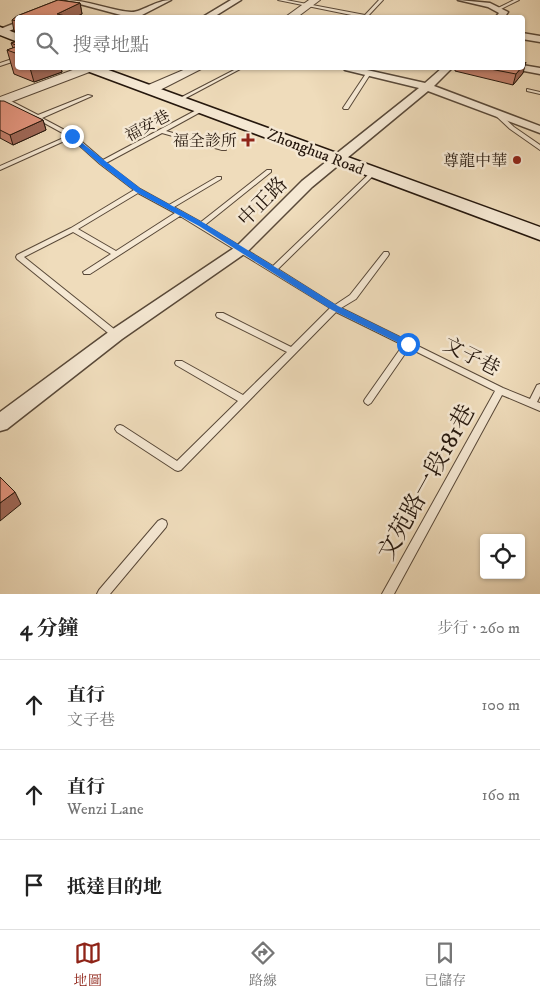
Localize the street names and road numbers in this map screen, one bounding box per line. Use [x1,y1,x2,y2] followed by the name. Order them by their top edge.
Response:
[122,106,173,146] street label: 福安巷
[264,124,367,180] street label: Zhonghua Road
[233,172,293,232] street label: 中正路
[439,333,504,382] street label: 文子巷
[372,399,482,566] street label: 文苑路一段181巷

